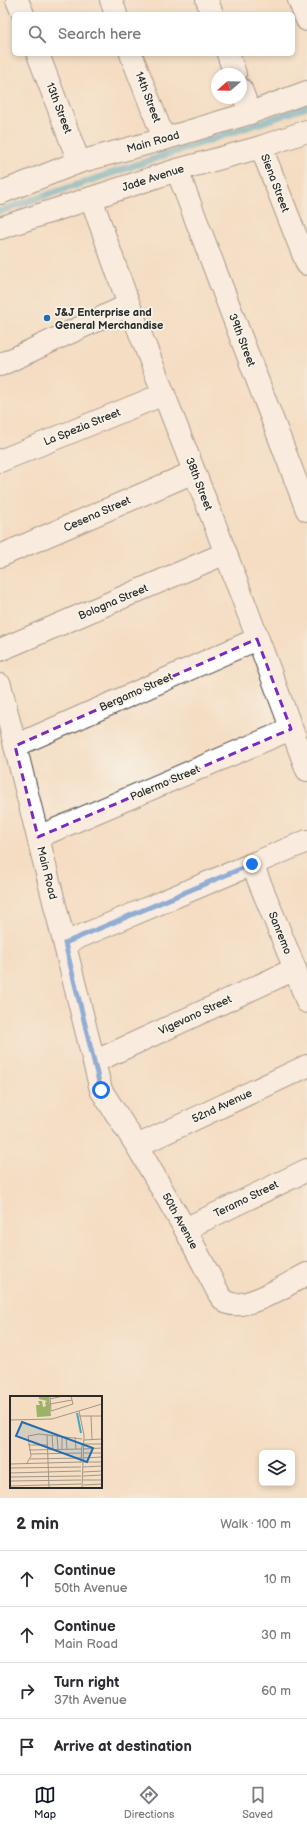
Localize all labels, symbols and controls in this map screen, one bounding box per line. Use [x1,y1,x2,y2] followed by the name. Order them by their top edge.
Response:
[12,12,295,56] search box
[26,23,48,45] icon: search
[58,25,141,44] text: Search here
[211,68,247,104] north arrow
[132,70,164,125] street label: 14th Street
[43,81,75,136] street label: 13th Street
[125,128,181,156] street label: Main Road
[258,152,292,214] street label: Siena Street
[120,162,186,194] street label: Jade Avenue
[55,306,163,332] place label: J&J Enterprise and General Merchandise
[226,312,258,369] street label: 39th Street
[42,313,52,323] marker: J&J Enterprise and General Merchandise
[42,405,123,448] street label: La Spezia Street
[183,456,215,513] street label: 38th Street
[62,493,133,535] street label: Cesena Street
[76,581,150,622] street label: Bologna Street
[97,670,175,714] street label: Bergamo Street
[128,762,202,803] street label: Palermo Street
[34,845,60,901] street label: Main Road
[243,855,261,873] route end
[266,910,294,956] street label: Sanremo
[156,992,234,1038] street label: Vigevano Street
[92,1081,110,1099] route start
[190,1086,255,1126] street label: 52nd Avenue
[212,1177,281,1220] street label: Teramo Street
[159,1191,201,1252] street label: 50th Avenue
[10,1396,102,1488] inset map
[259,1450,295,1486] map controls
[259,1450,295,1486] button: layers
[16,1514,59,1534] text: 2 min
[220,1516,291,1532] text: Walk · 100 m
[54,1561,116,1580] text: Continue
[16,1568,38,1590] icon: ahead
[264,1571,291,1587] text: 10 m
[54,1580,127,1596] text: 50th Avenue
[54,1617,116,1636] text: Continue
[16,1624,38,1646] icon: ahead
[261,1627,291,1643] text: 30 m
[54,1636,118,1652] text: Main Road
[54,1673,119,1692] text: Turn right
[16,1680,38,1702] icon: right
[261,1683,291,1699] text: 60 m
[54,1692,127,1708] text: 37th Avenue
[16,1736,38,1758] icon: arrive
[54,1737,192,1756] text: Arrive at destination
[34,1784,56,1821] tab: Map
[124,1784,174,1821] tab: Directions
[242,1784,273,1821] tab: Saved

